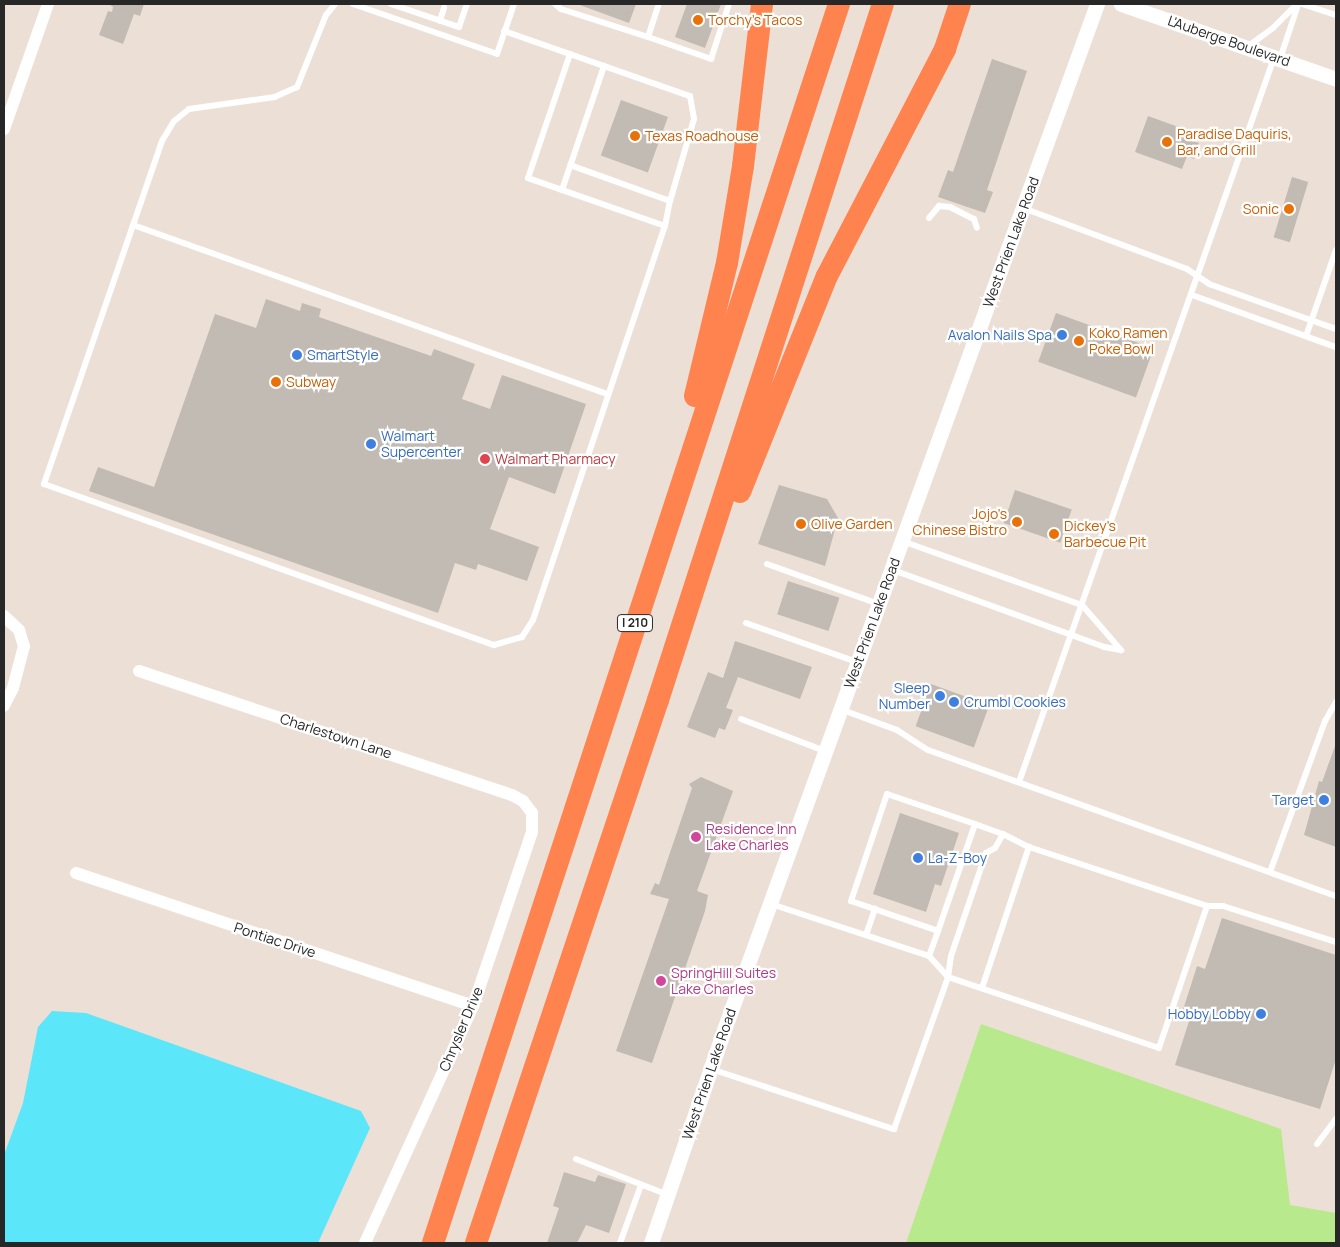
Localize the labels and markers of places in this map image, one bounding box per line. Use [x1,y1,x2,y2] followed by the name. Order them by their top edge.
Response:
[708,12,802,28] place label: Torchy's Tacos
[692,14,704,26] marker: Torchy's Tacos
[1177,126,1292,158] place label: Paradise Daquiris, Bar, and Grill
[645,128,759,144] place label: Texas Roadhouse
[629,130,641,142] marker: Texas Roadhouse
[1161,136,1173,148] marker: Paradise Daquiris, Bar, and Grill
[1243,201,1279,217] place label: Sonic
[1283,203,1295,215] marker: Sonic
[1089,325,1168,358] place label: Koko Ramen Poke Bowl
[948,327,1052,343] place label: Avalon Nails Spa
[1056,329,1068,341] marker: Avalon Nails Spa
[1073,335,1085,347] marker: Koko Ramen Poke Bowl
[307,347,379,363] place label: SmartStyle
[291,349,303,361] marker: SmartStyle
[286,374,336,390] place label: Subway
[270,376,282,388] marker: Subway
[381,428,462,461] place label: Walmart Supercenter
[365,438,377,450] marker: Walmart Supercenter
[495,451,616,467] place label: Walmart Pharmacy
[479,453,491,465] marker: Walmart Pharmacy
[913,506,1007,538] place label: Jojo's Chinese Bistro
[811,516,893,532] place label: Olive Garden
[1011,516,1023,528] marker: Jojo's Chinese Bistro
[795,518,807,530] marker: Olive Garden
[1064,518,1146,550] place label: Dickey's Barbecue Pit
[1048,528,1060,540] marker: Dickey's Barbecue Pit
[879,680,930,712] place label: Sleep Number
[934,690,946,702] marker: Sleep Number
[964,694,1066,710] place label: Crumbl Cookies
[948,696,960,708] marker: Crumbl Cookies
[1272,792,1314,808] place label: Target
[1318,794,1330,806] marker: Target
[706,821,797,854] place label: Residence Inn Lake Charles
[690,831,702,843] marker: Residence Inn Lake Charles
[928,850,987,866] place label: La-Z-Boy
[912,852,924,864] marker: La-Z-Boy
[671,965,776,998] place label: SpringHill Suites Lake Charles
[655,975,667,987] marker: SpringHill Suites Lake Charles
[1168,1006,1251,1022] place label: Hobby Lobby
[1255,1008,1267,1020] marker: Hobby Lobby

